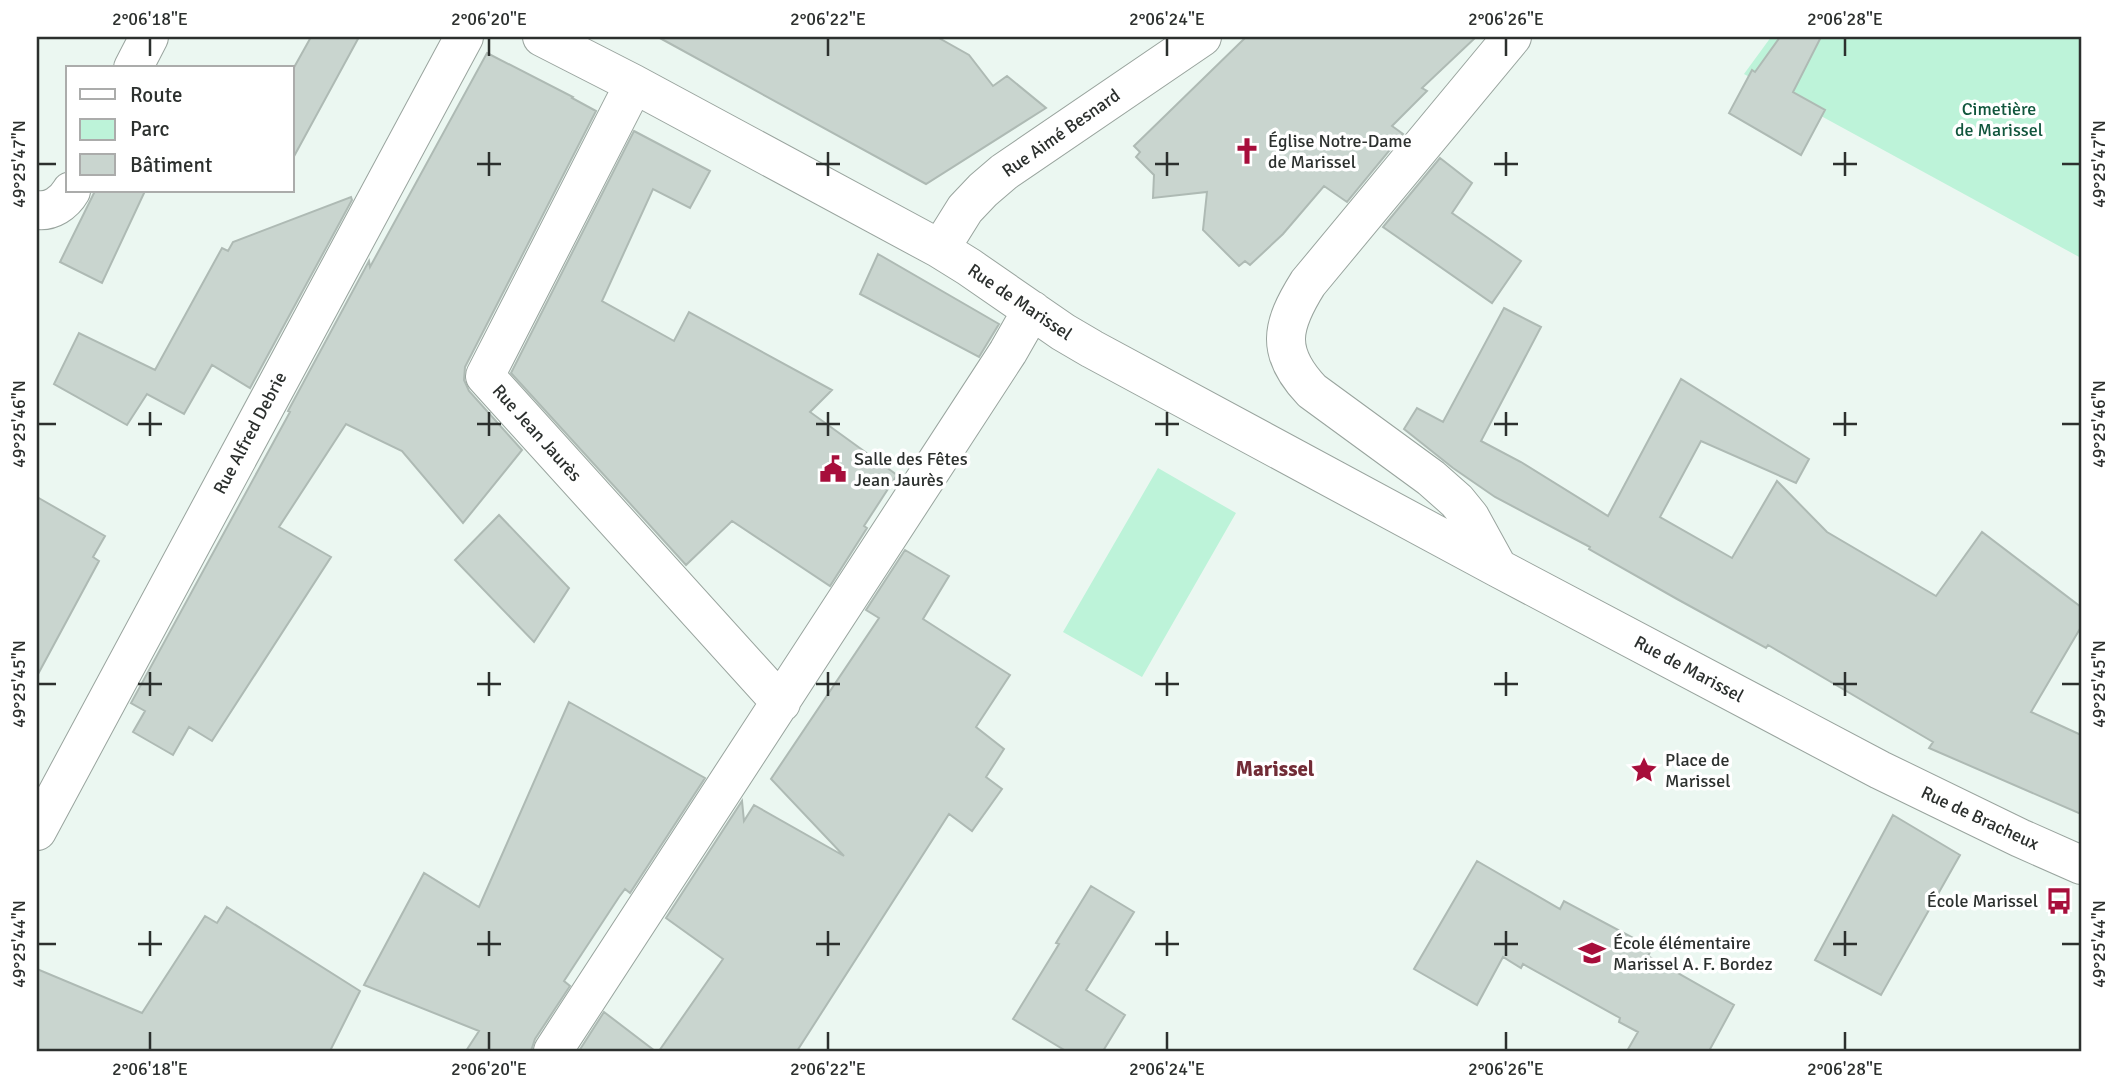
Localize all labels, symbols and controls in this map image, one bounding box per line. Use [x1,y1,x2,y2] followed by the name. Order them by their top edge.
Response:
[112,8,188,30] text: 2°06'18"E
[451,8,527,30] text: 2°06'20"E
[790,8,866,30] text: 2°06'22"E
[1129,8,1205,30] text: 2°06'24"E
[1468,8,1544,30] text: 2°06'26"E
[1807,8,1883,30] text: 2°06'28"E
[66,66,294,192] legend
[130,82,182,108] text: Route
[998,84,1124,182] street label: Rue Aimé Besnard
[1955,98,2043,141] park label: Cimetière de Marissel
[130,116,169,142] text: Parc
[8,120,30,208] text: 49°25'47"N
[2088,120,2110,208] text: 49°25'47"N
[1268,130,1412,173] place label: Église Notre-Dame de Marissel
[1232,136,1262,166] church icon: Église Notre-Dame de Marissel
[130,152,212,178] text: Bâtiment
[964,259,1076,345] street label: Rue de Marissel
[209,368,291,498] street label: Rue Alfred Debrie
[8,380,30,468] text: 49°25'46"N
[488,380,586,486] street label: Rue Jean Jaurès
[2088,380,2110,468] text: 49°25'46"N
[854,448,968,491] place label: Salle des Fêtes Jean Jaurès
[818,454,848,484] public building icon: Salle des Fêtes Jean Jaurès
[1630,631,1748,707] street label: Rue de Marissel
[8,640,30,728] text: 49°25'45"N
[2088,640,2110,728] text: 49°25'45"N
[1665,749,1731,792] place label: Place de Marissel
[1629,755,1659,785] place icon: Place de Marissel
[1236,756,1315,782] district label: Marissel
[1918,781,2043,855] street label: Rue de Bracheux
[2044,886,2074,916] bus stop icon: École Marissel
[1927,890,2038,912] place label: École Marissel
[8,900,30,988] text: 49°25'44"N
[2088,900,2110,988] text: 49°25'44"N
[1613,932,1773,975] place label: École élémentaire Marissel A. F. Bordez
[1577,938,1607,968] school or university icon: École élémentaire Marissel A. F. Bordez
[112,1058,188,1080] text: 2°06'18"E
[451,1058,527,1080] text: 2°06'20"E
[790,1058,866,1080] text: 2°06'22"E
[1129,1058,1205,1080] text: 2°06'24"E
[1468,1058,1544,1080] text: 2°06'26"E
[1807,1058,1883,1080] text: 2°06'28"E

